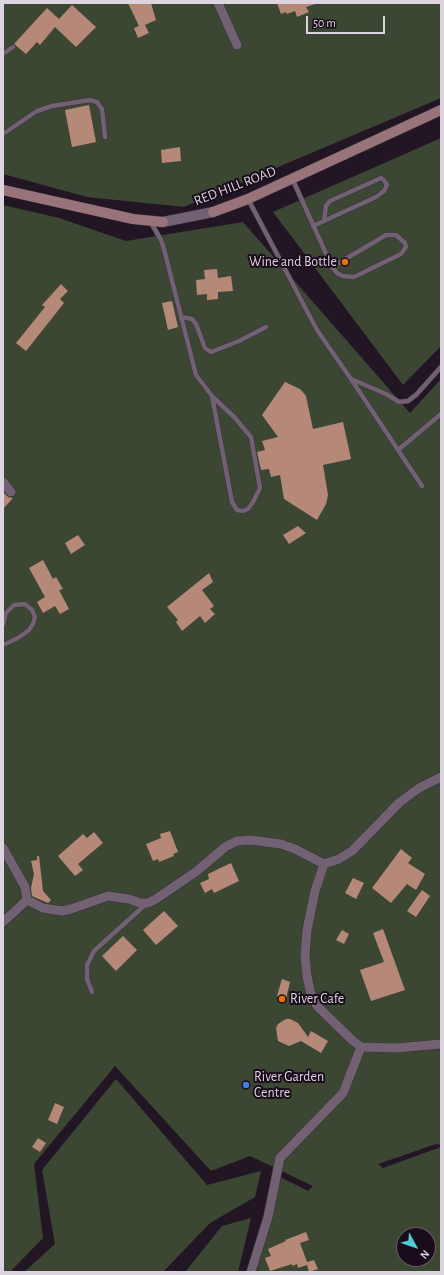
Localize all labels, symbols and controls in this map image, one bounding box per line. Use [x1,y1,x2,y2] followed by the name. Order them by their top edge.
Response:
[308,8,387,34] scale bar
[313,17,336,29] text: 50 m
[192,163,278,209] street label: RED HILL ROAD
[249,254,337,270] place label: Wine and Bottle
[340,257,350,267] marker: Wine and Bottle
[290,991,344,1007] place label: River Cafe
[277,994,287,1004] marker: River Cafe
[254,1069,324,1102] place label: River Garden Centre
[241,1080,251,1090] marker: River Garden Centre
[396,1227,436,1267] north arrow
[418,1248,431,1261] text: N

